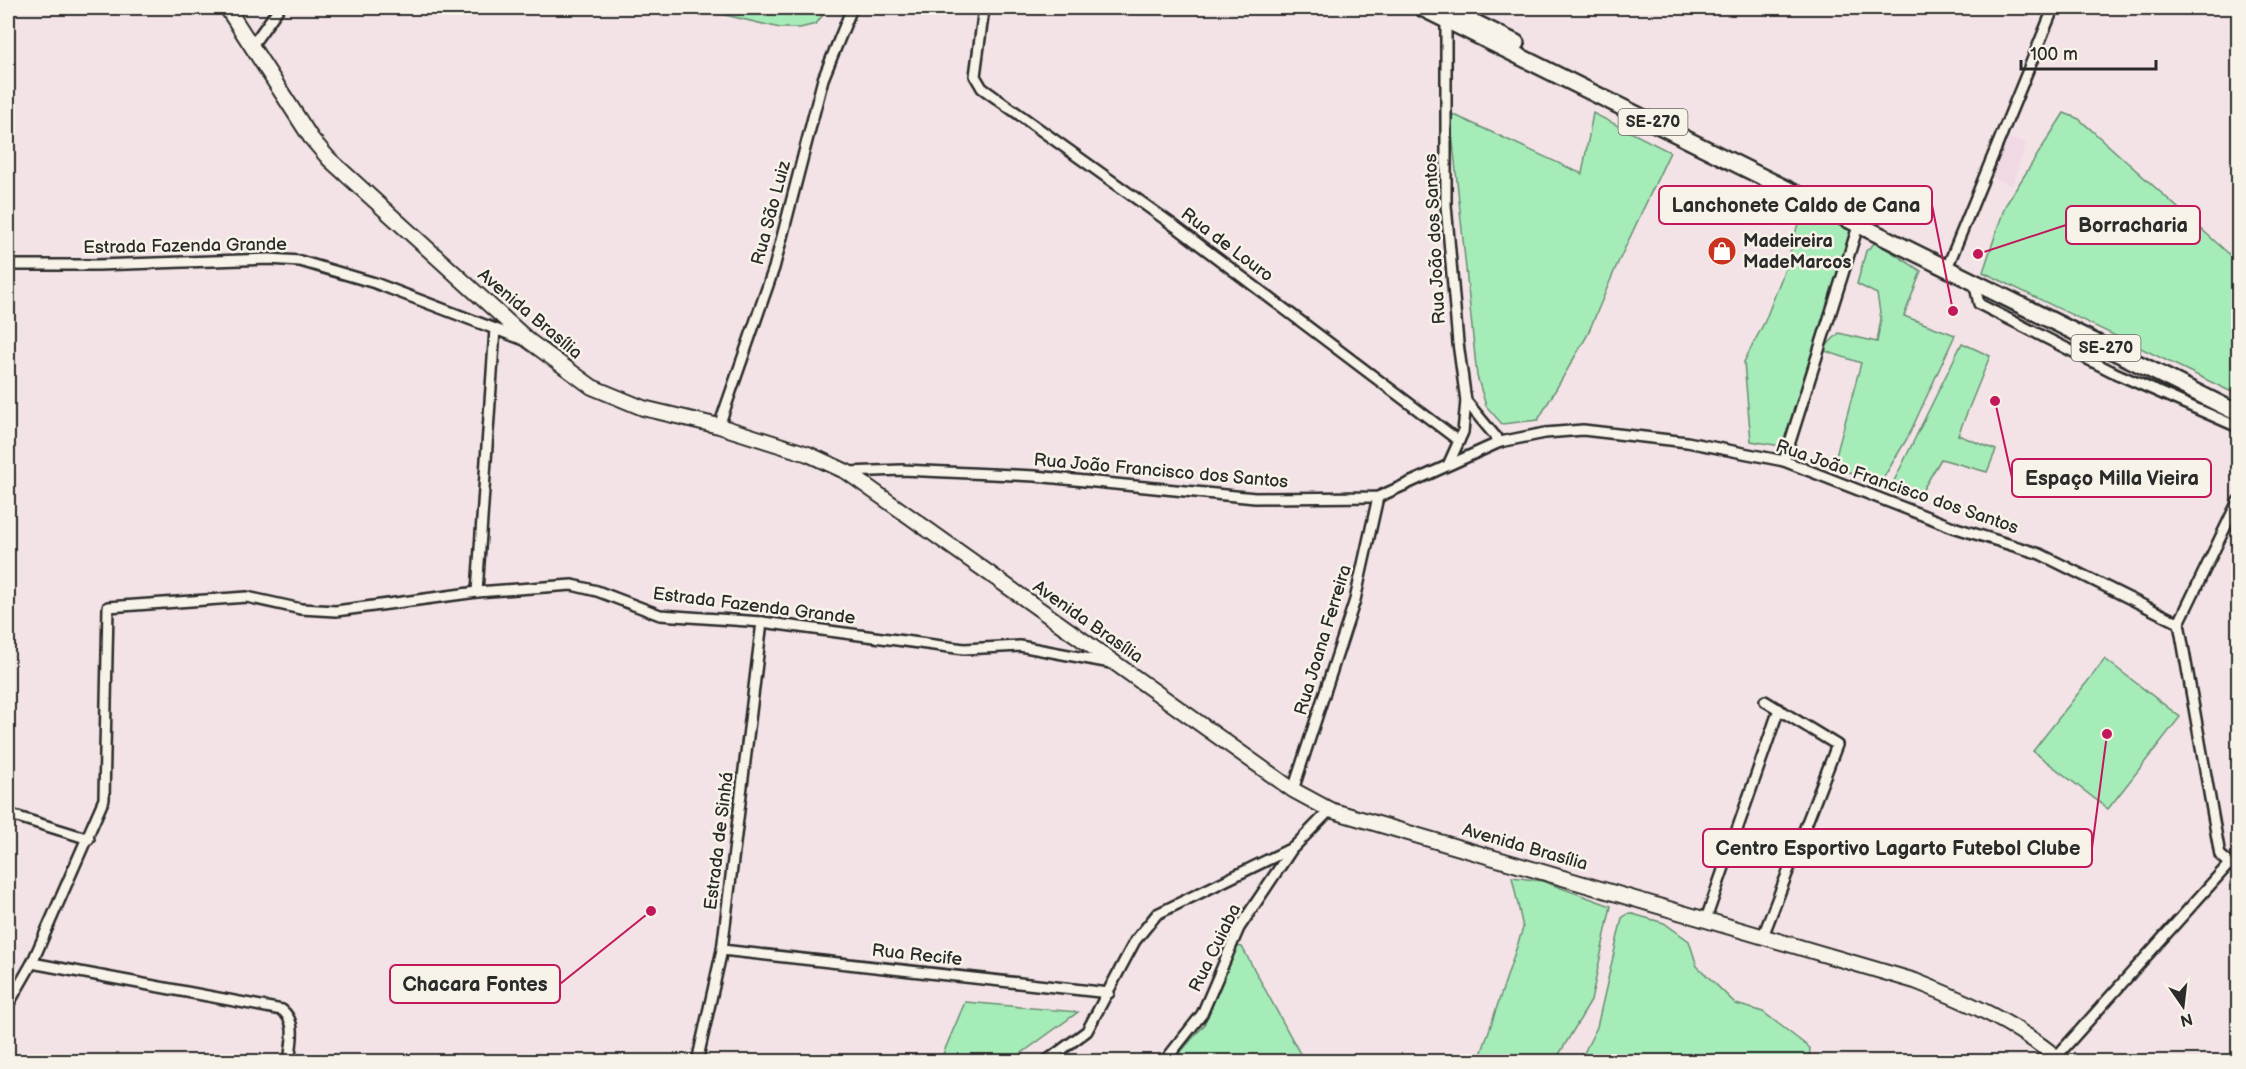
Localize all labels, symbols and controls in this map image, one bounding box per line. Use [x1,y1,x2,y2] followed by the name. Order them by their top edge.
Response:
[2021,33,2156,71] scale bar
[2030,44,2078,65] text: 100 m
[1618,109,1688,135] road number: SE-270
[1420,153,1450,325] street label: Rua João dos Santos
[747,158,795,267] street label: Rua São Luiz
[1659,186,1932,224] callout: Lanchonete Caldo de Cana
[1671,194,1921,218] text: Lanchonete Caldo de Cana
[1177,204,1277,286] street label: Rua de Louro
[2066,206,2200,244] callout: Borracharia
[2078,214,2188,238] text: Borracharia
[1743,231,1851,273] place label: Madeireira MadeMarcos
[83,234,287,258] street label: Estrada Fazenda Grande
[1706,235,1738,267] shop icon: Madeireira MadeMarcos
[474,264,586,364] street label: Avenida Brasília
[2072,335,2140,361] road number: SE-270
[1773,435,2021,539] street label: Rua João Francisco dos Santos
[1033,449,1289,493] street label: Rua João Francisco dos Santos
[2012,459,2211,497] callout: Espaço Milla Vieira
[2025,467,2199,491] text: Espaço Milla Vieira
[1290,562,1356,718] street label: Rua Joana Ferreira
[1029,576,1147,668] street label: Avenida Brasília
[652,583,857,629] street label: Estrada Fazenda Grande
[700,771,738,911] street label: Estrada de Sinhá
[1460,819,1590,875] street label: Avenida Brasília
[1703,829,2092,867] callout: Centro Esportivo Lagarto Futebol Clube
[1716,837,2080,861] text: Centro Esportivo Lagarto Futebol Clube
[1185,901,1245,995] street label: Rua Cuiaba
[871,940,964,970] street label: Rua Recife
[390,965,560,1003] callout: Chacara Fontes
[402,973,548,997] text: Chacara Fontes
[2153,976,2213,1036] north arrow
[2178,1008,2194,1030] text: N

